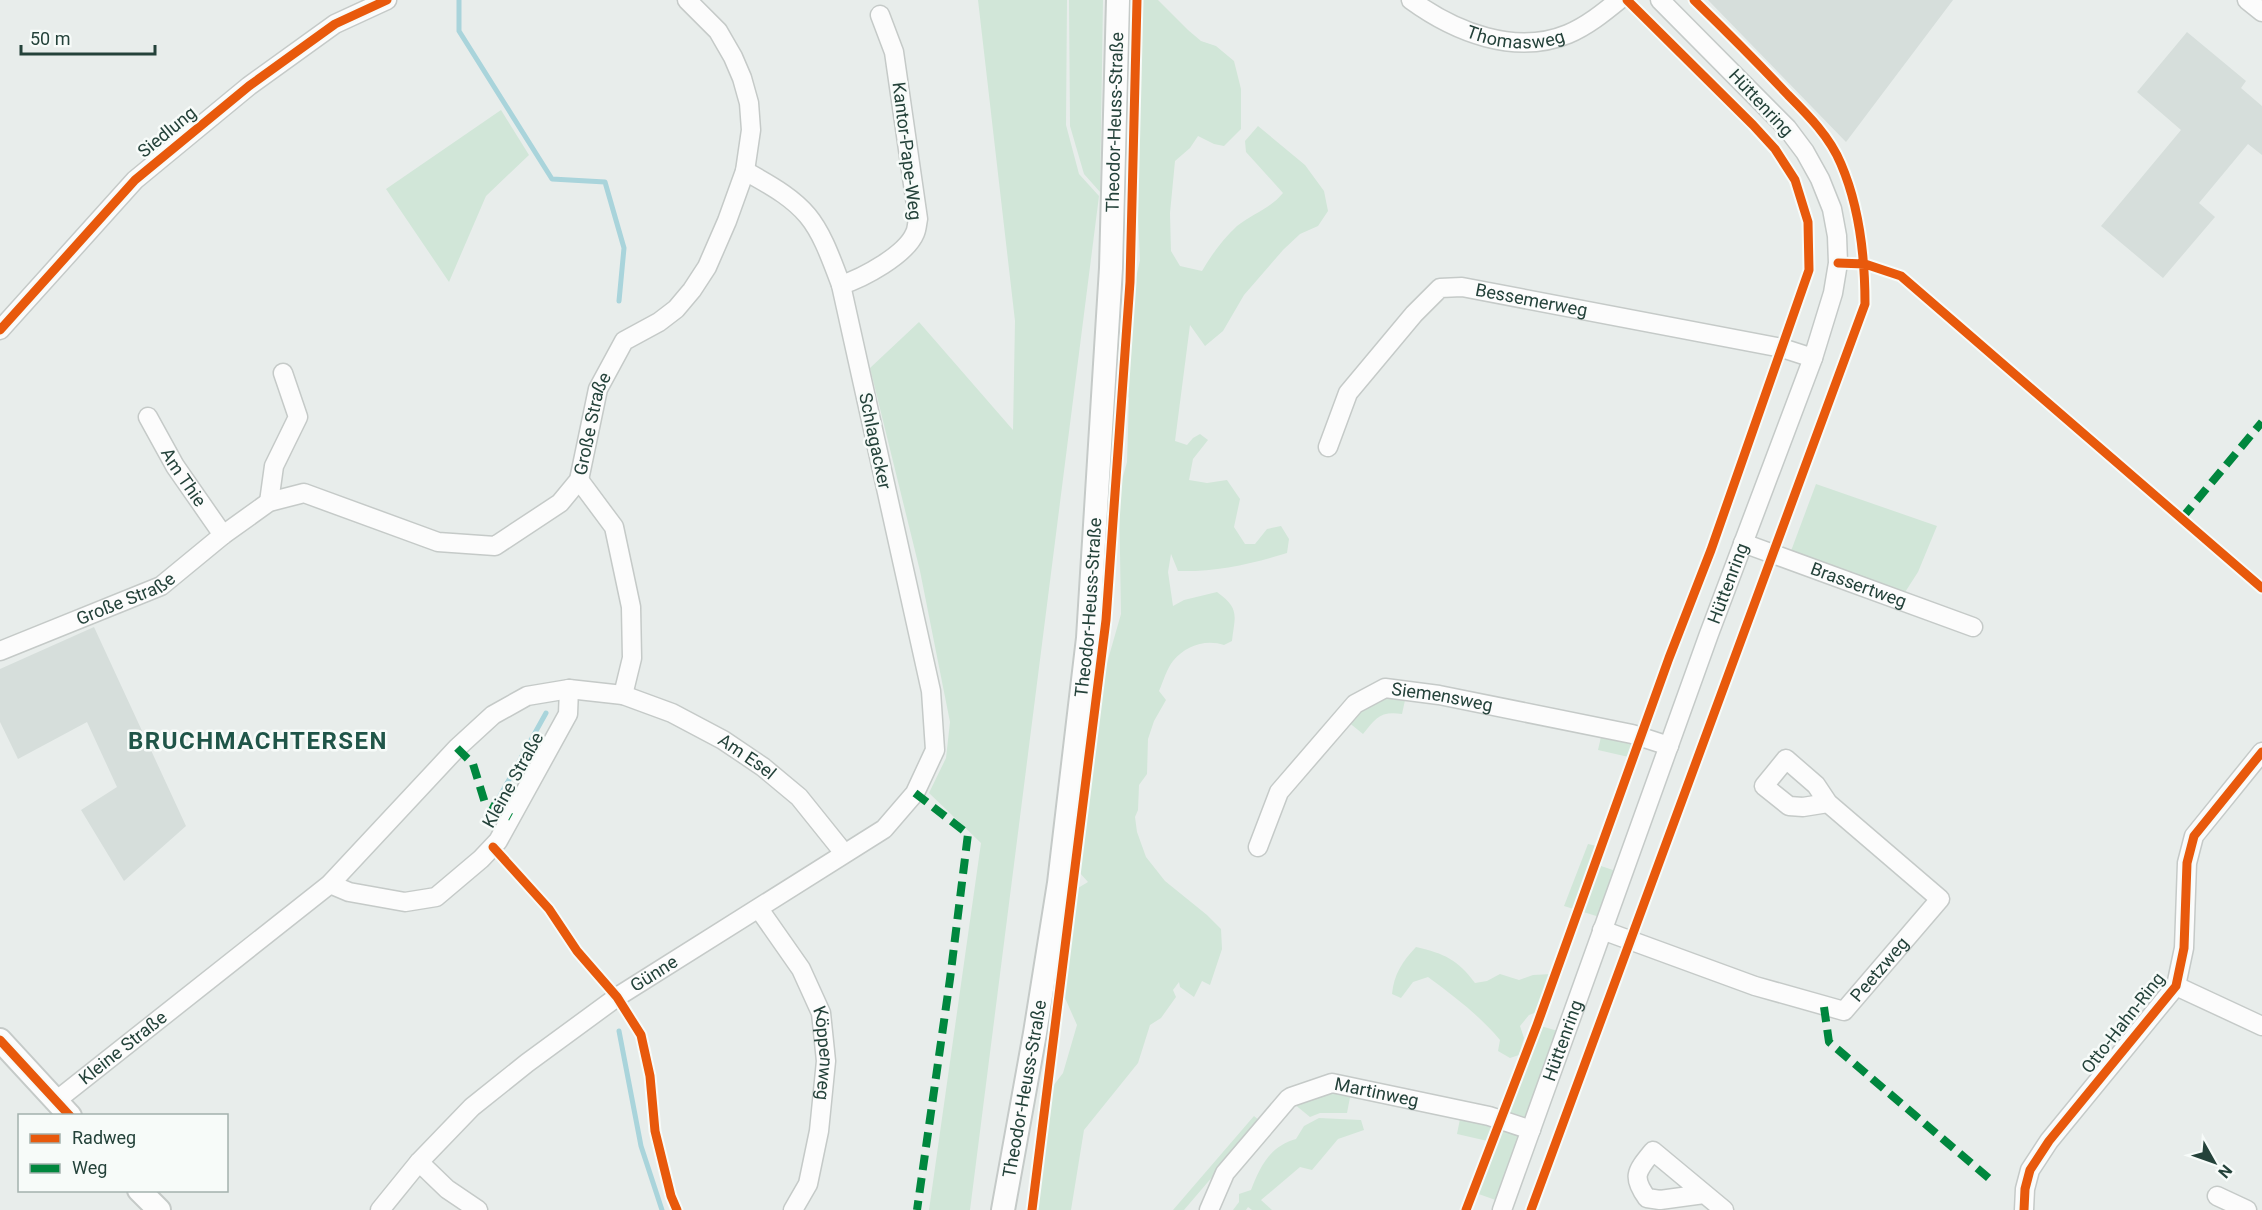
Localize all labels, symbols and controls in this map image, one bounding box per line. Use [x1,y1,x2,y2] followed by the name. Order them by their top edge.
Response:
[21,18,154,56] scale bar
[1464,21,1567,53] street label: Thomasweg
[30,28,70,49] text: 50 m
[1101,32,1127,213] street label: Theodor-Heuss-Straße
[1725,65,1798,141] street label: Hüttenring
[889,81,926,221] street label: Kantor-Pape-Weg
[133,102,200,162] street label: Siedlung
[1474,279,1589,321] street label: Bessemerweg
[569,368,615,477] street label: Große Straße
[855,391,896,491] street label: Schlagacker
[157,444,211,510] street label: Am Thie
[1070,517,1105,698] street label: Theodor-Heuss-Straße
[1703,540,1752,627] street label: Hüttenring
[1808,558,1910,612] street label: Brassertweg
[73,568,179,629] street label: Große Straße
[1390,678,1495,716] street label: Siemensweg
[128,727,388,755] district label: BRUCHMACHTERSEN
[478,728,547,831] street label: Kleine Straße
[714,729,781,783] street label: Am Esel
[1846,933,1913,1006] street label: Peetzweg
[626,951,681,996] street label: Günne
[2077,968,2168,1077] street label: Otto-Hahn-Ring
[1538,997,1587,1084] street label: Hüttenring
[998,998,1050,1179] street label: Theodor-Heuss-Straße
[809,1002,837,1101] street label: Köppenweg
[74,1006,171,1089] street label: Kleine Straße
[1333,1073,1421,1111] street label: Martinweg
[18,1114,228,1192] legend
[72,1127,136,1148] text: Radweg
[2184,1132,2244,1192] north arrow
[72,1157,107,1178] text: Weg
[2214,1161,2236,1182] text: N

